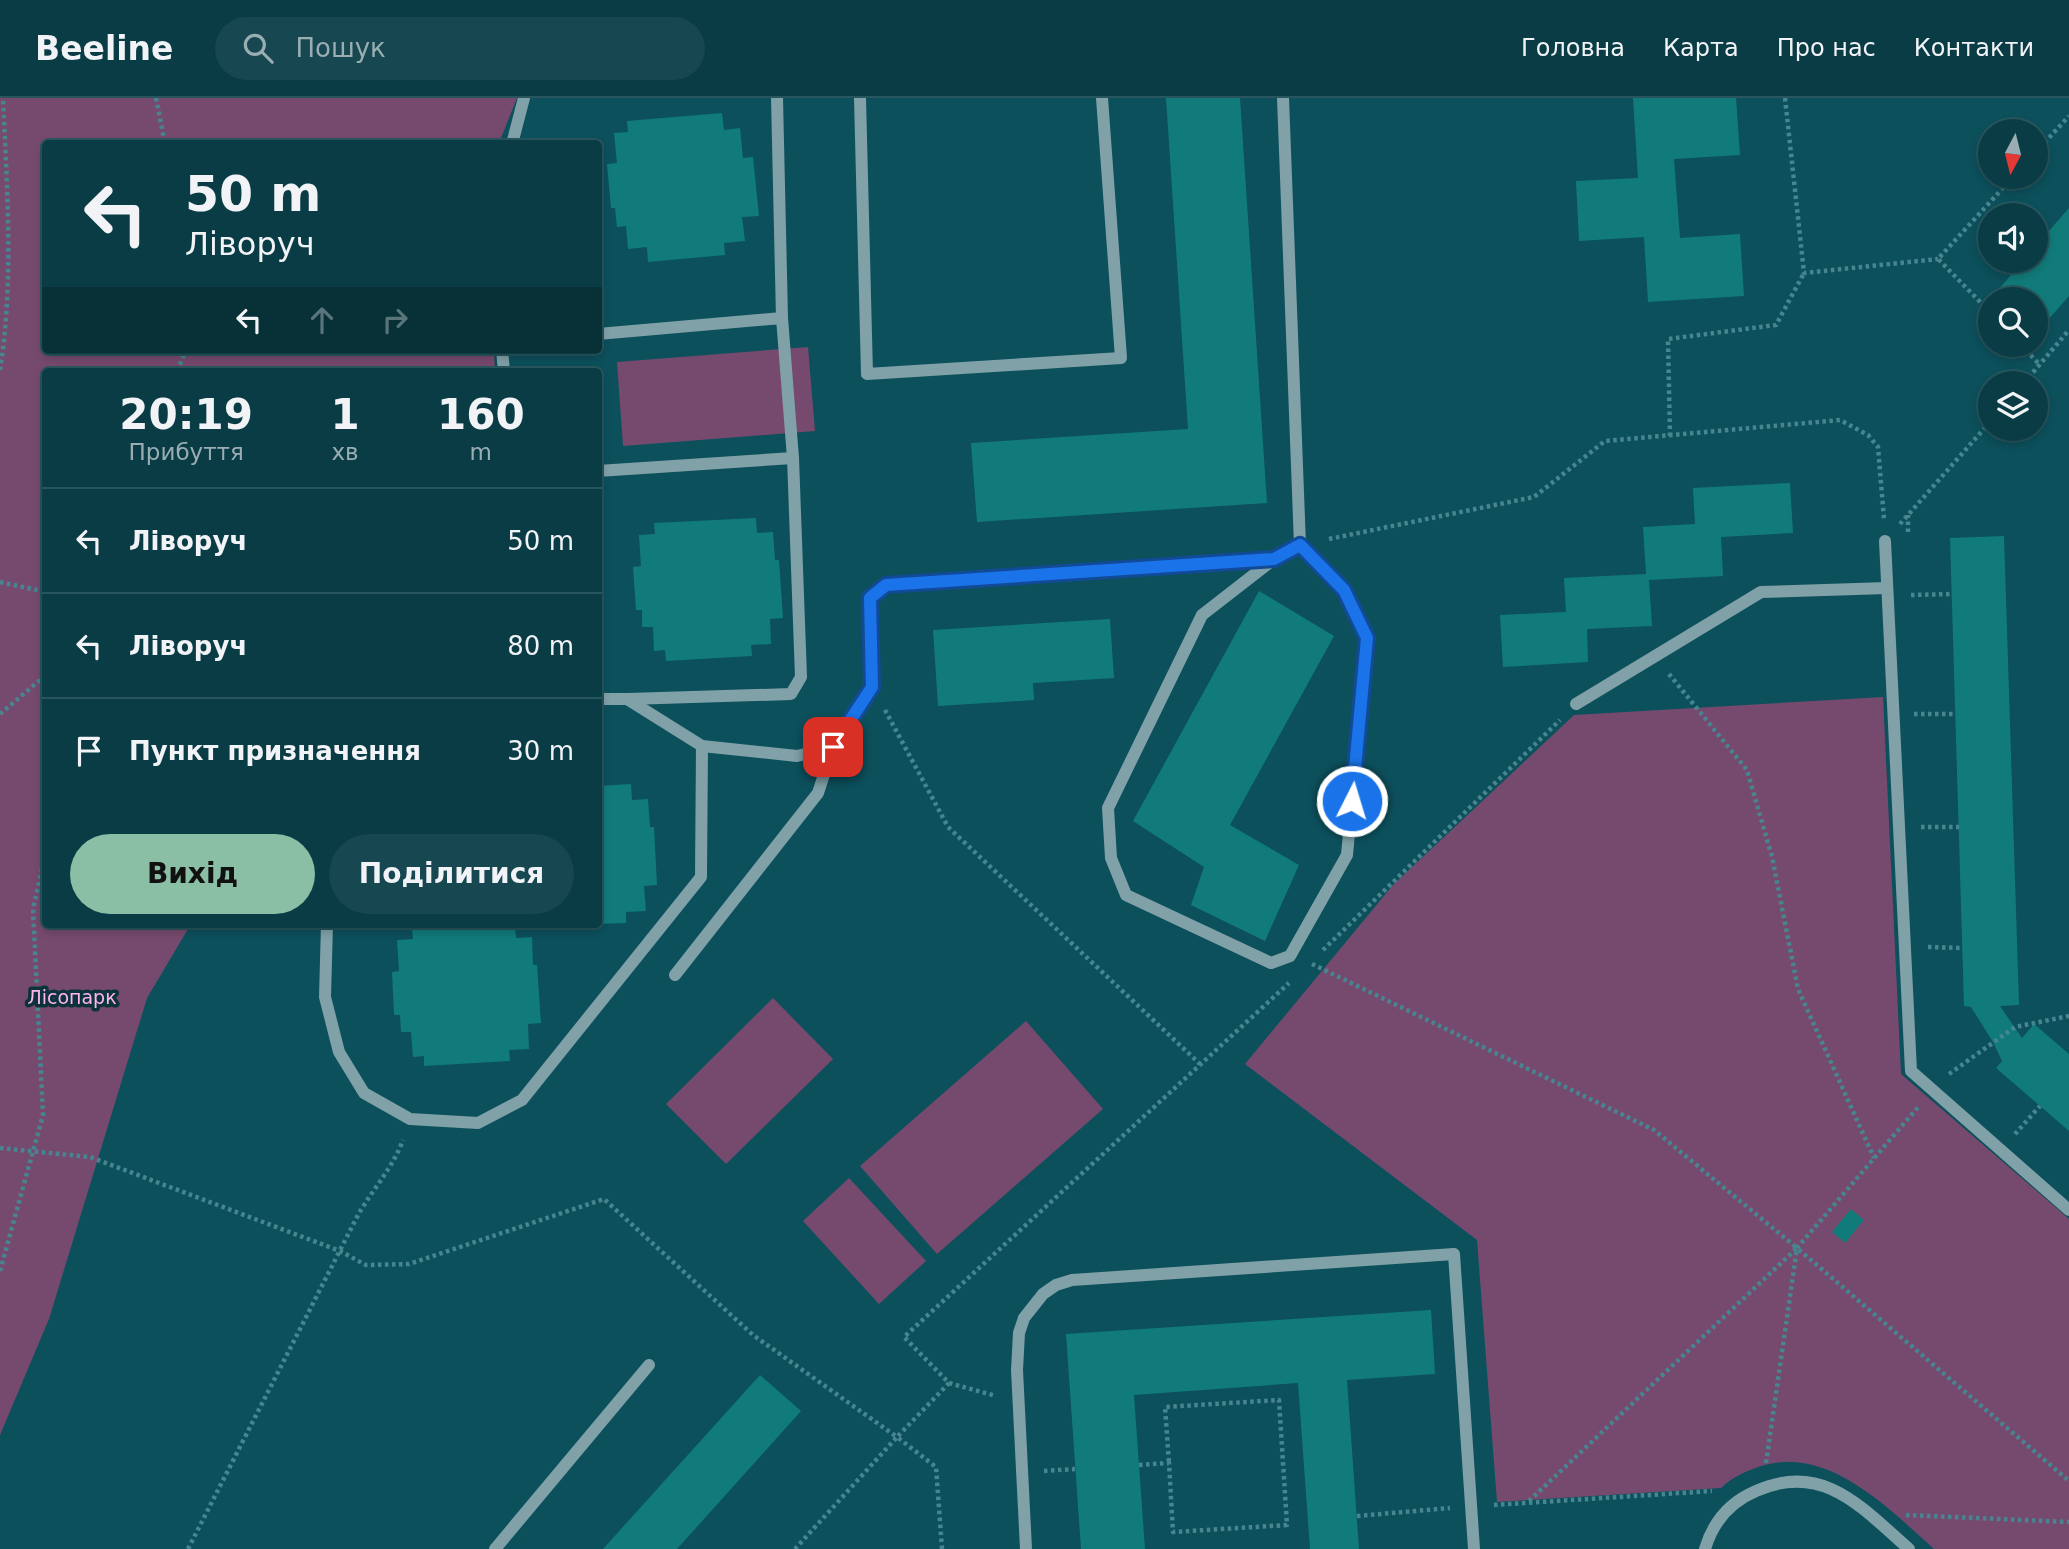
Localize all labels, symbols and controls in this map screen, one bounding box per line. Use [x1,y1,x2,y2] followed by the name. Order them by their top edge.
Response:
[215,17,705,80] search box
[35,29,173,68] text: Beeline
[239,29,277,67] icon: search
[295,33,386,63] text: Пошук
[1521,34,1625,62] text: Головна
[1663,34,1739,62] text: Карта
[1777,34,1876,62] text: Про нас
[1914,34,2034,62] text: Контакти
[1978,119,2048,189] north arrow
[1978,119,2048,441] map controls
[185,166,321,223] text: 50 m
[70,168,161,259] icon: left
[1978,203,2048,273] button: sound
[185,225,315,263] text: Ліворуч
[1978,287,2048,357] button: search
[230,301,268,339] icon: left
[303,301,341,339] icon: ahead
[376,301,414,339] icon: right
[1978,371,2048,441] button: layers
[119,390,253,439] text: 20:19
[330,390,360,439] text: 1
[437,390,525,439] text: 160
[129,439,244,465] text: Прибуття
[331,439,359,465] text: хв
[470,439,492,465] text: m
[70,522,108,560] icon: left
[129,526,247,556] text: Ліворуч
[507,526,574,556] text: 50 m
[70,627,108,665] icon: left
[129,631,247,661] text: Ліворуч
[507,631,574,661] text: 80 m
[803,717,863,777] pin
[814,728,852,766] icon: arrive
[70,732,108,770] icon: arrive
[129,736,421,766] text: Пункт призначення
[507,736,574,766] text: 30 m
[1315,764,1389,838] position arrow
[70,834,315,914] button: Вихід
[329,834,574,914] button: Поділитися
[27,986,117,1008] park label: Лісопарк

